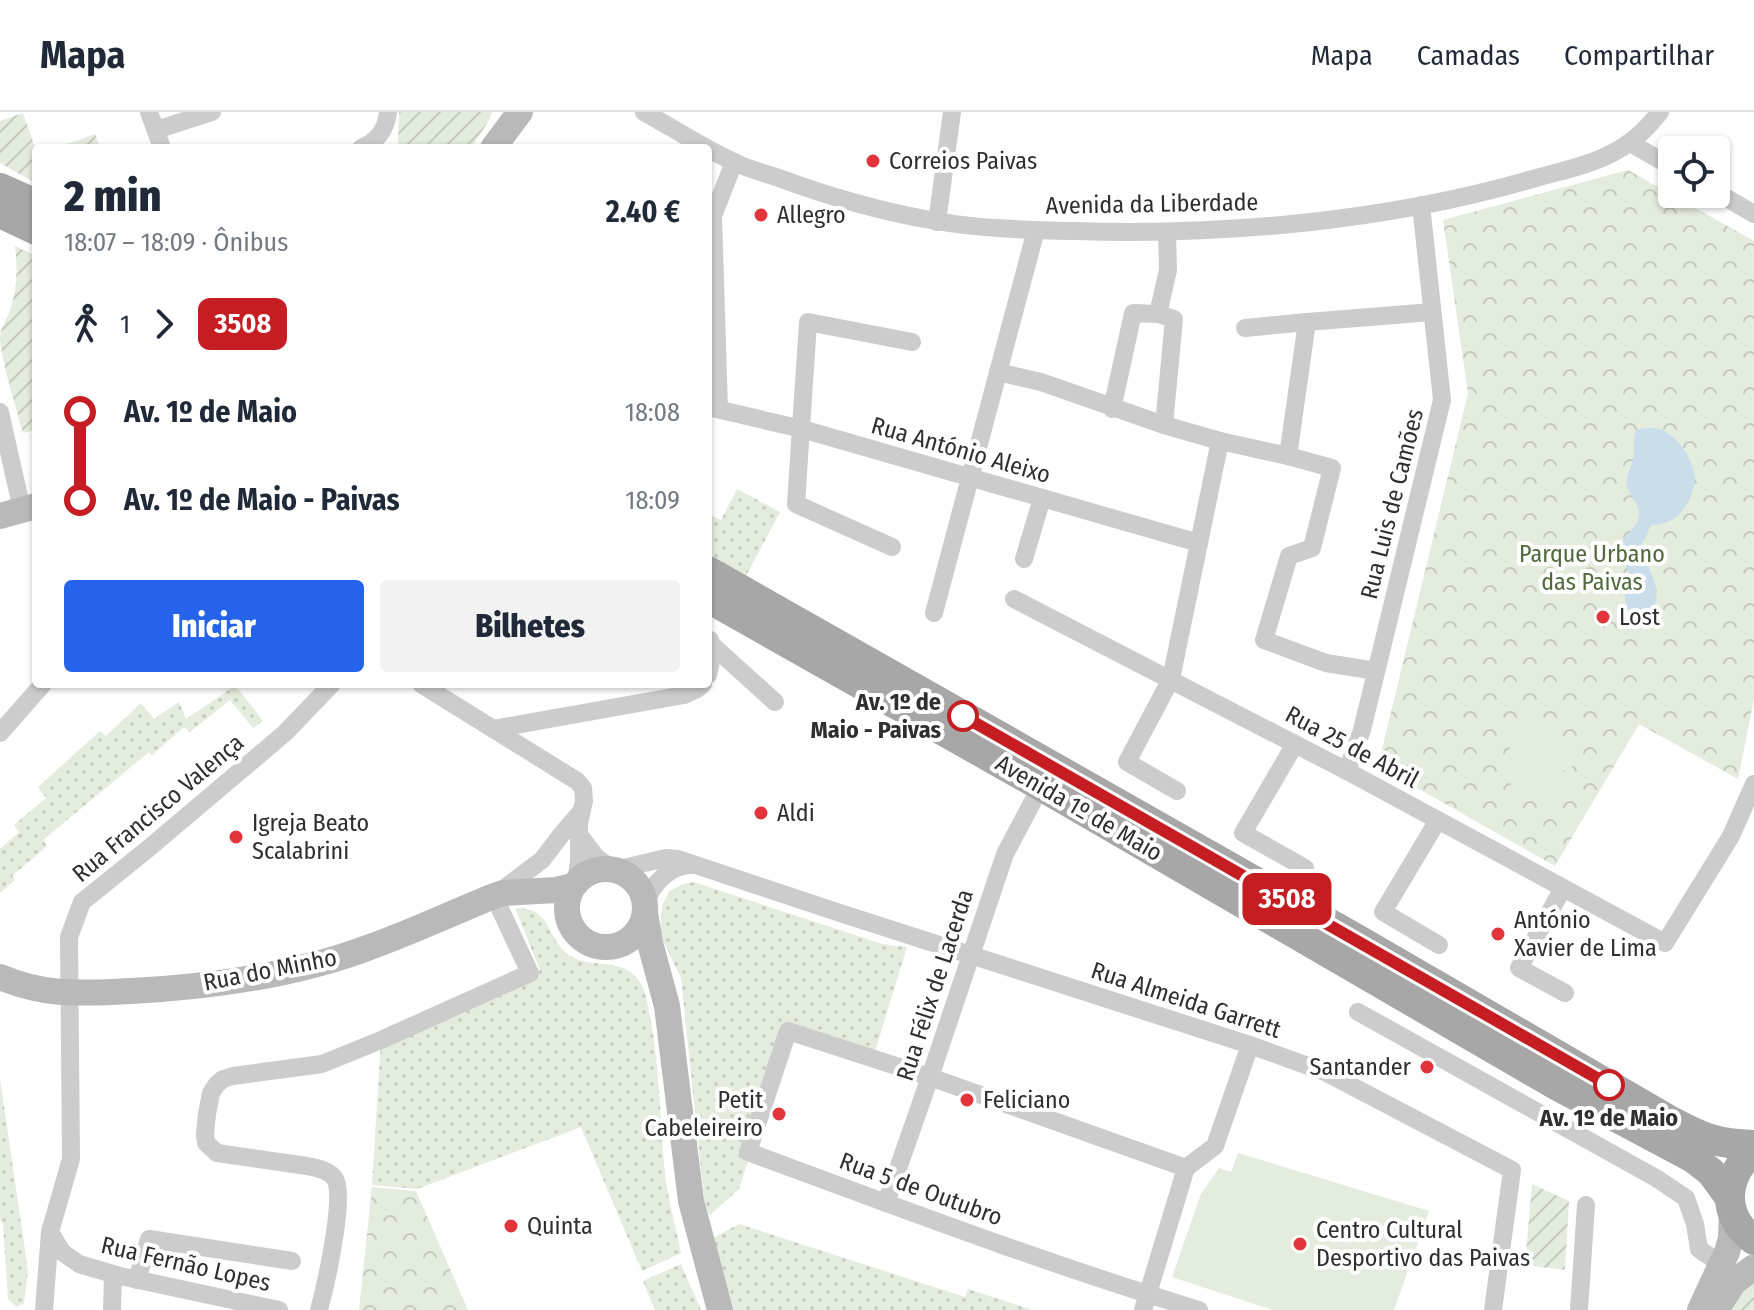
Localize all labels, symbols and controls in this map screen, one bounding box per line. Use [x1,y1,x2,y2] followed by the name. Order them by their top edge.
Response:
[40,32,125,78] text: Mapa
[1311,39,1373,72] text: Mapa
[1417,39,1520,72] text: Camadas
[1564,39,1714,72] text: Compartilhar
[1658,136,1730,208] map controls
[1658,136,1730,208] button: locate
[889,147,1037,175] place label: Correios Paivas
[864,152,882,170] marker: Correios Paivas
[64,170,161,223] text: 2 min
[1045,188,1259,220] street label: Avenida da Liberdade
[606,194,680,230] text: 2.40 €
[777,201,846,229] place label: Allegro
[752,206,770,224] marker: Allegro
[64,227,288,258] text: 18:07 – 18:09 · Ônibus
[64,302,108,346] icon: walk
[142,302,186,346] icon: forward
[214,307,271,340] text: 3508
[120,309,130,340] text: 1
[124,394,297,430] text: Av. 1º de Maio
[625,397,680,428] text: 18:08
[1355,406,1429,602] street label: Rua Luis de Camões
[868,411,1054,489] street label: Rua António Aleixo
[124,482,400,518] text: Av. 1º de Maio - Paivas
[625,485,680,516] text: 18:09
[1519,540,1665,596] park label: Parque Urbano das Paivas
[64,580,364,672] button: Iniciar
[380,580,680,672] button: Bilhetes
[1619,603,1660,631] place label: Lost
[1594,608,1612,626] marker: Lost
[811,688,941,744] place label: Av. 1º de Maio - Paivas
[1281,700,1423,794] street label: Rua 25 de Abril
[948,701,978,731] marker: Av. 1º de Maio - Paivas
[67,728,249,888] street label: Rua Francisco Valença
[991,749,1167,867] street label: Avenida 1º de Maio
[777,799,815,827] place label: Aldi
[752,804,770,822] marker: Aldi
[252,809,369,865] place label: Igreja Beato Scalabrini
[227,828,245,846] marker: Igreja Beato Scalabrini
[1231,873,1343,925] line badge: 3508
[1258,882,1316,915] text: 3508
[891,886,979,1084] street label: Rua Félix de Lacerda
[1514,906,1657,962] place label: António Xavier de Lima
[1489,925,1507,943] marker: António Xavier de Lima
[201,943,339,997] street label: Rua do Minho
[1088,956,1285,1044] street label: Rua Almeida Garrett
[1310,1053,1412,1081] place label: Santander
[1418,1058,1436,1076] marker: Santander
[1594,1070,1624,1100] marker: Av. 1º de Maio
[645,1086,763,1142] place label: Petit Cabeleireiro
[983,1086,1070,1114] place label: Feliciano
[958,1091,976,1109] marker: Feliciano
[1539,1104,1678,1132] place label: Av. 1º de Maio
[770,1105,788,1123] marker: Petit Cabeleireiro
[836,1147,1006,1231] street label: Rua 5 de Outubro
[527,1212,593,1240] place label: Quinta
[1316,1216,1530,1272] place label: Centro Cultural Desportivo das Paivas
[502,1217,520,1235] marker: Quinta
[98,1231,274,1297] street label: Rua Fernão Lopes
[1291,1235,1309,1253] marker: Centro Cultural Desportivo das Paivas

